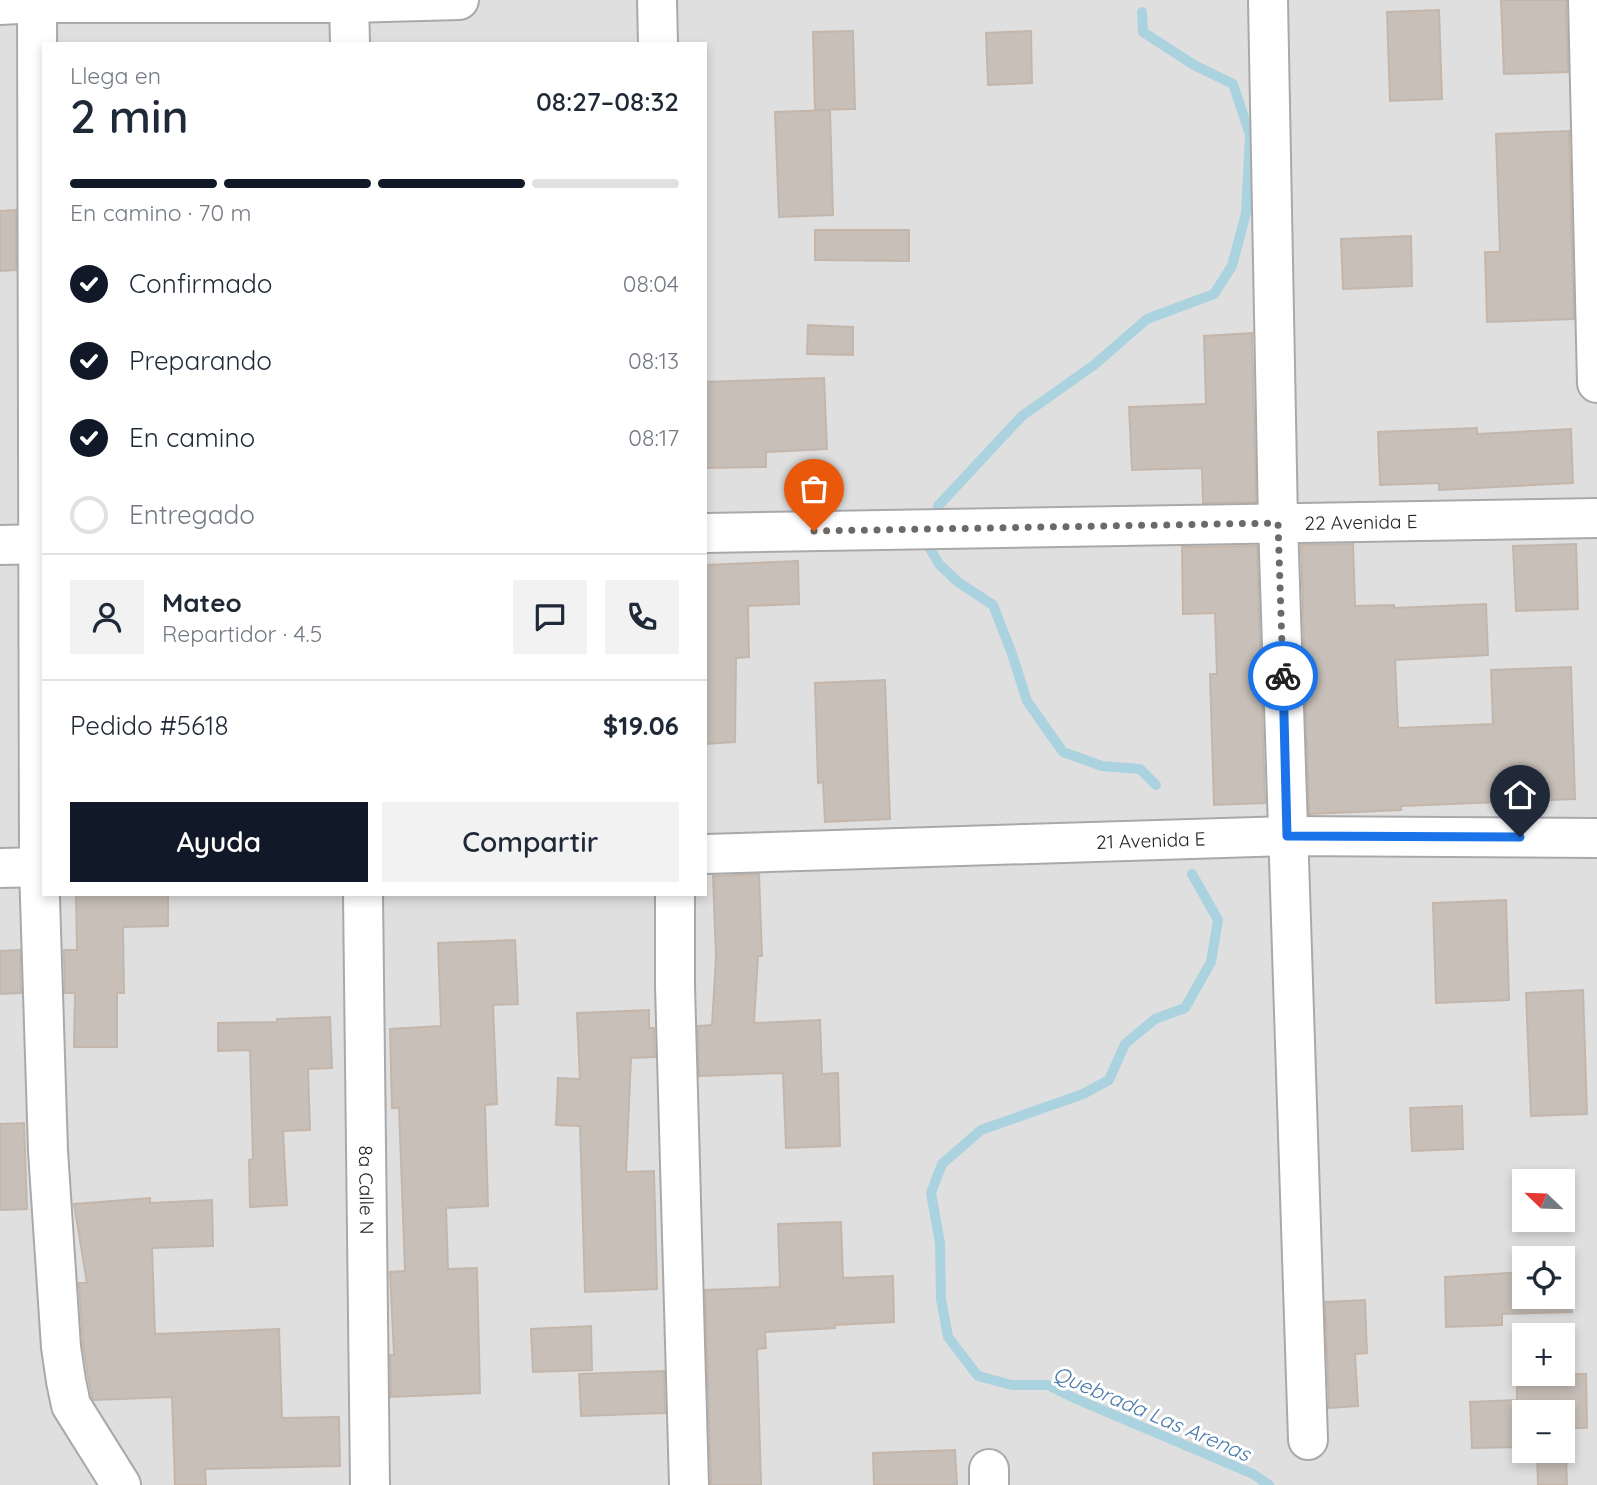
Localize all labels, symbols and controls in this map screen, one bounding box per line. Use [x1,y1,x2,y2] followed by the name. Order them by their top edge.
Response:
[70,61,161,90] text: Llega en
[536,85,679,118] text: 08:27–08:32
[70,87,189,145] text: 2 min
[70,198,251,227] text: En camino · 70 m
[70,265,108,303] icon: check
[129,267,273,300] text: Confirmado
[623,269,679,298] text: 08:04
[70,342,108,380] icon: check
[129,344,272,377] text: Preparando
[628,346,679,375] text: 08:13
[70,419,108,457] icon: check
[129,421,255,454] text: En camino
[628,423,679,452] text: 08:17
[784,459,844,531] pin
[795,470,833,508] icon: bag
[129,498,255,531] text: Entregado
[1304,509,1418,535] street label: 22 Avenida E
[70,580,144,654] button: person
[513,580,587,654] button: chat
[605,580,679,654] button: phone
[162,586,242,619] text: Mateo
[162,619,322,648] text: Repartidor · 4.5
[1248,641,1318,711] courier
[1264,657,1302,695] icon: bike
[70,709,229,742] text: Pedido #5618
[603,709,679,742] text: $19.06
[1490,765,1550,837] pin
[1501,776,1539,814] icon: home
[70,802,368,882] button: Ayuda
[382,802,679,882] button: Compartir
[1096,827,1206,854] street label: 21 Avenida E
[354,1145,379,1235] street label: 8a Calle N
[1512,1169,1575,1232] north arrow
[1512,1169,1575,1463] map controls
[1512,1246,1575,1309] button: locate
[1512,1323,1575,1386] button: +
[1049,1360,1256,1467] water label: Quebrada Las Arenas
[1512,1400,1575,1463] button: −

